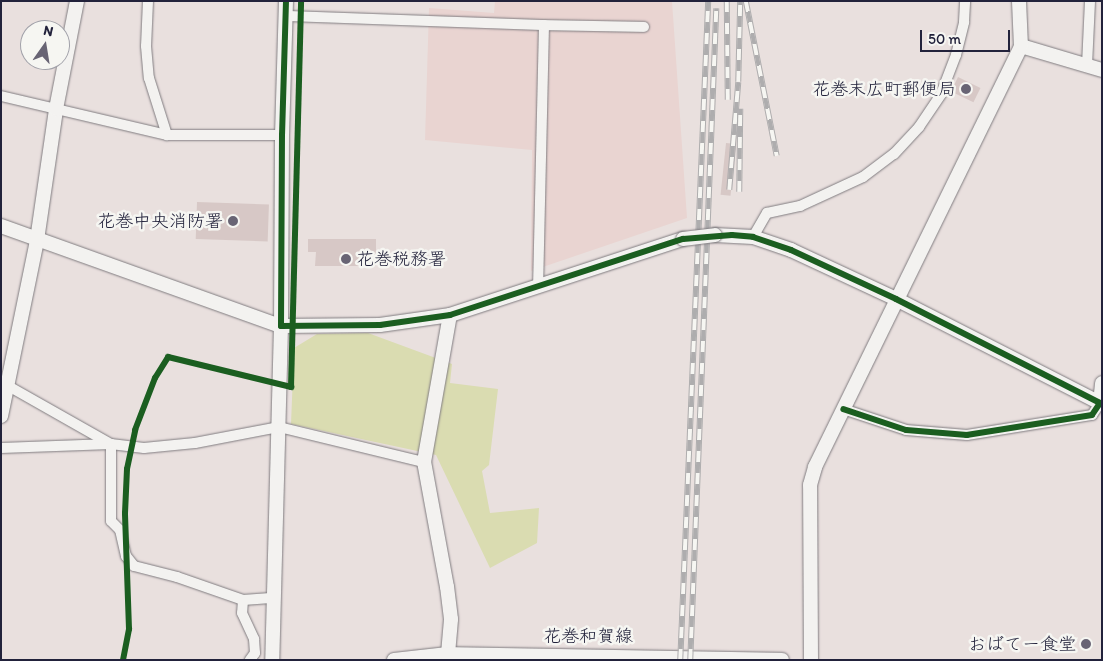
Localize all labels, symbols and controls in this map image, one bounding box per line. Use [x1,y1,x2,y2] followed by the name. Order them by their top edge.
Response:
[20,20,70,70] north arrow
[923,20,1013,52] scale bar
[42,22,55,40] text: N
[928,30,961,48] text: 50 m
[812,78,956,100] place label: 花巻末広町郵便局
[960,83,972,95] marker: 花巻末広町郵便局
[97,210,223,232] place label: 花巻中央消防署
[227,215,239,227] marker: 花巻中央消防署
[356,248,446,270] place label: 花巻税務署
[340,253,352,265] marker: 花巻税務署
[543,625,633,647] street label: 花巻和賀線
[968,633,1076,655] place label: おばてー食堂
[1080,638,1092,650] marker: おばてー食堂

